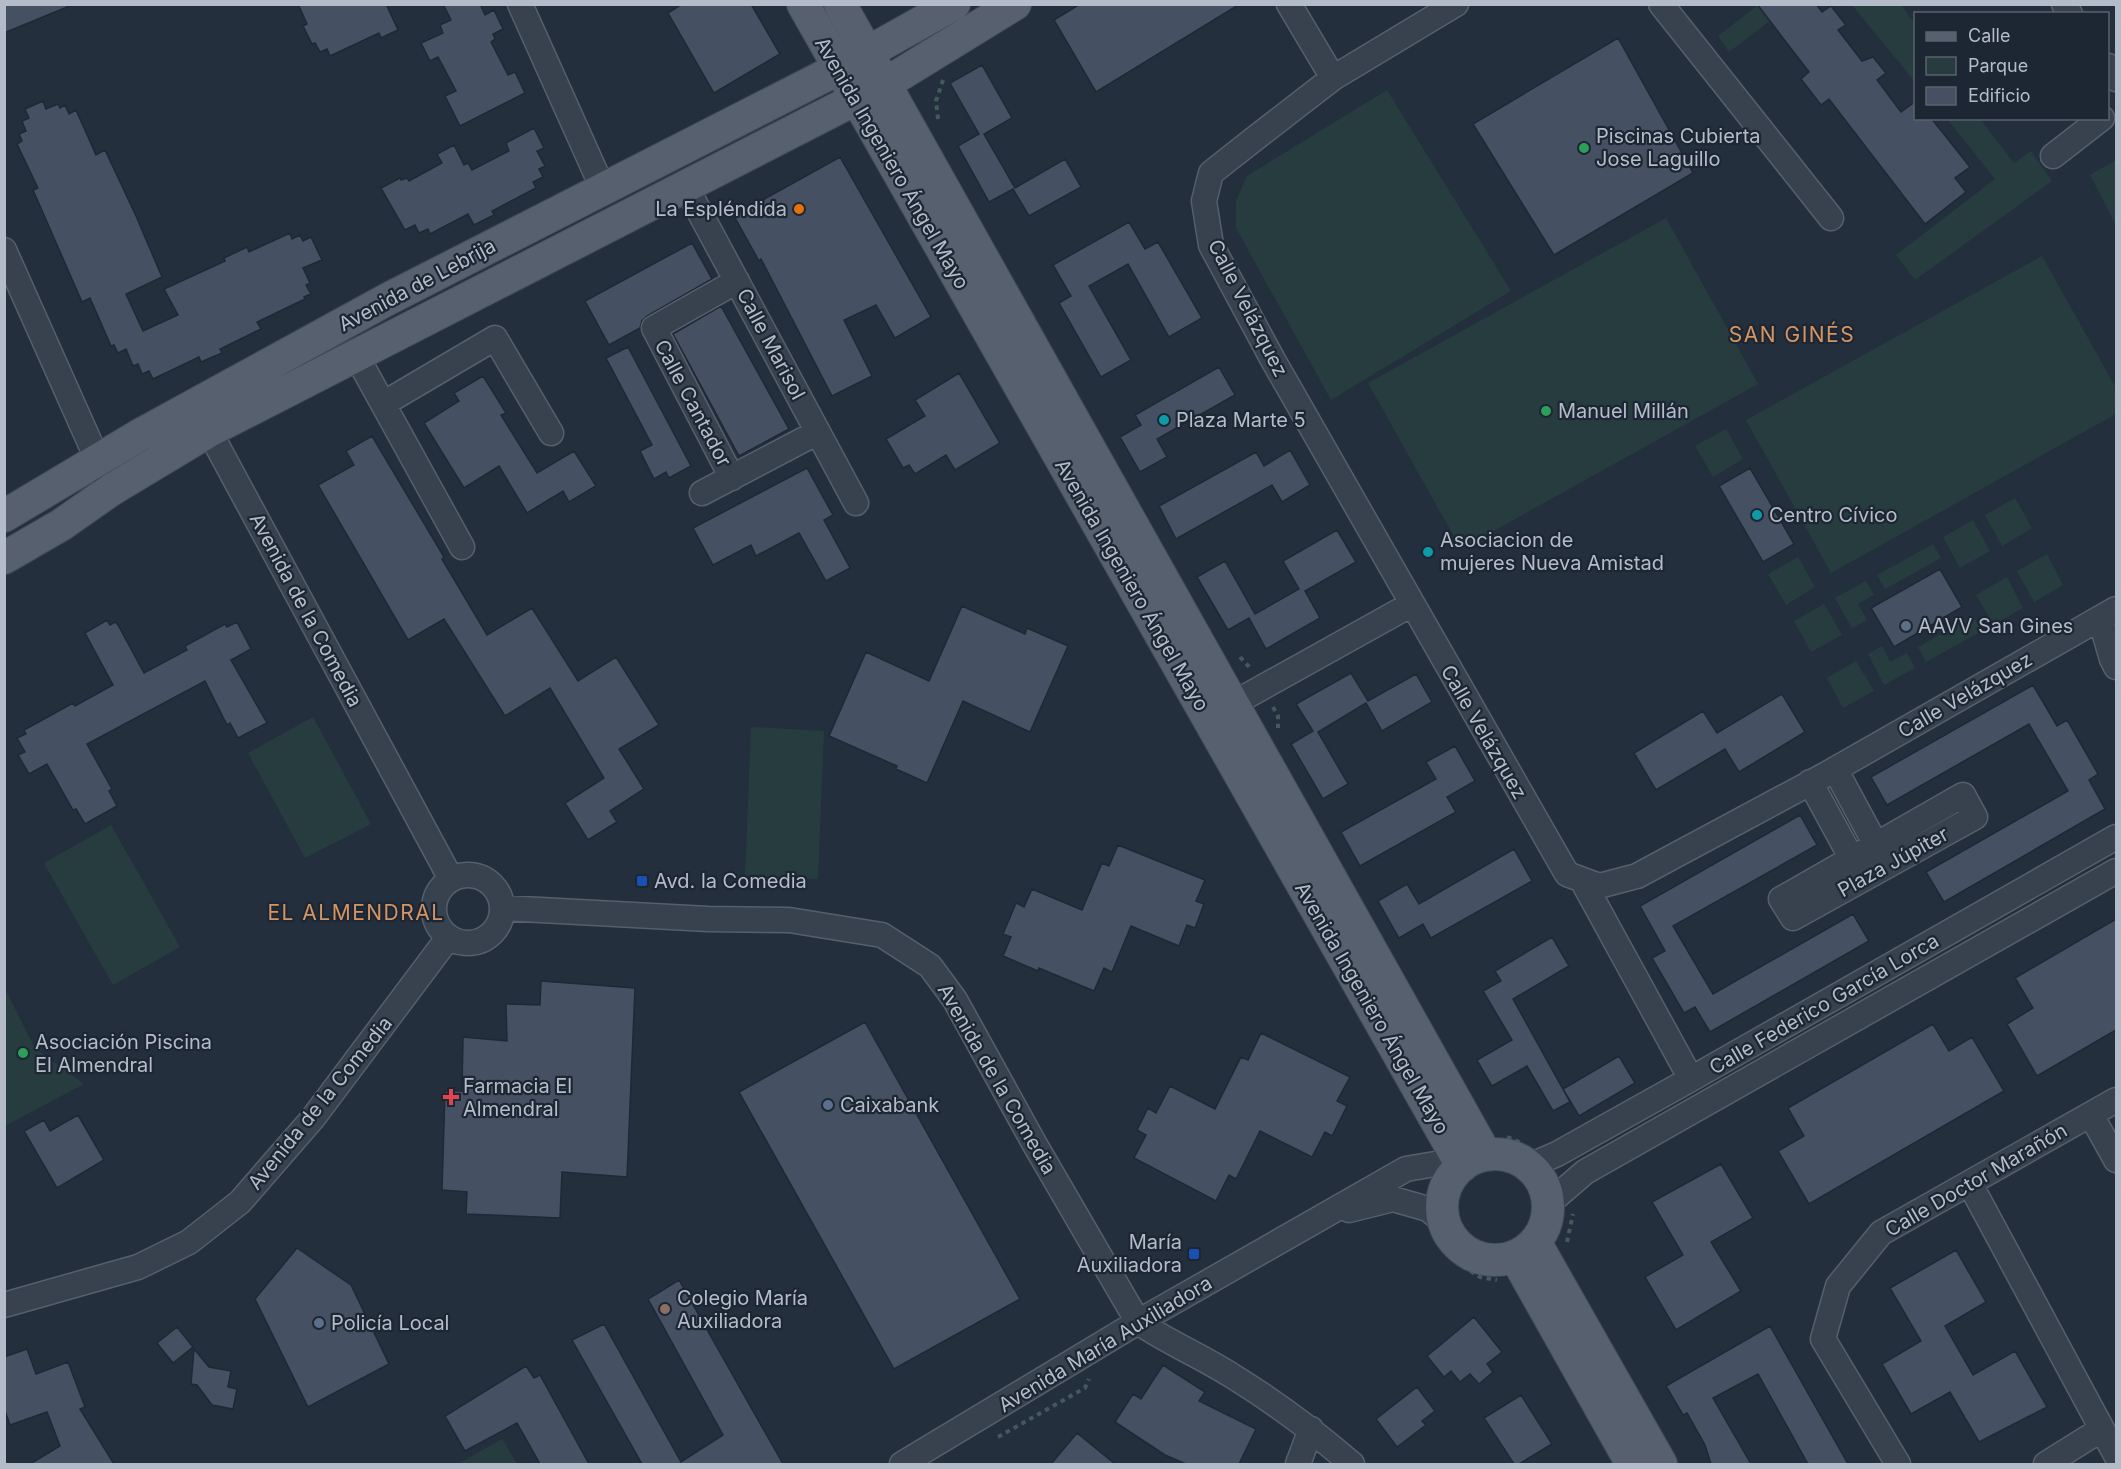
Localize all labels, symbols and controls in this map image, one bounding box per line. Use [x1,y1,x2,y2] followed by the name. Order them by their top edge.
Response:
[1914,12,2109,120] legend
[1968,25,2010,46] text: Calle
[810,32,975,293] street label: Avenida Ingeniero Ángel Mayo
[1968,55,2028,76] text: Parque
[1968,85,2031,106] text: Edificio
[1596,124,1761,171] place label: Piscinas Cubierta Jose Laguillo
[1577,141,1591,155] marker: Piscinas Cubierta Jose Laguillo
[655,197,787,221] place label: La Espléndida
[792,202,806,216] marker: La Espléndida
[334,234,500,336] street label: Avenida de Lebrija
[1203,235,1293,381] street label: Calle Velázquez
[732,284,810,404] street label: Calle Marisol
[1729,321,1855,347] district label: SAN GINÉS
[650,336,737,471] street label: Calle Cantador
[1558,399,1689,423] place label: Manuel Millán
[1539,404,1553,418] marker: Manuel Millán
[1176,408,1306,432] place label: Plaza Marte 5
[1157,413,1171,427] marker: Plaza Marte 5
[1050,454,1215,715] street label: Avenida Ingeniero Ángel Mayo
[1769,503,1897,527] place label: Centro Cívico
[1750,508,1764,522] marker: Centro Cívico
[245,509,367,711] street label: Avenida de la Comedia
[1440,528,1664,575] place label: Asociacion de mujeres Nueva Amistad
[1421,545,1435,559] marker: Asociacion de mujeres Nueva Amistad
[1918,614,2073,638] place label: AAVV San Gines
[1899,619,1913,633] marker: AAVV San Gines
[1894,647,2036,743] street label: Calle Velázquez
[1436,661,1532,803] street label: Calle Velázquez
[1834,822,1953,902] street label: Plaza Júpiter
[654,869,807,893] place label: Avd. la Comedia
[635,874,649,888] marker: Avd. la Comedia
[1290,877,1455,1138] street label: Avenida Ingeniero Ángel Mayo
[267,900,445,925] district label: EL ALMENDRAL
[1705,928,1943,1080] street label: Calle Federico García Lorca
[933,979,1061,1179] street label: Avenida de la Comedia
[243,1011,397,1195] street label: Avenida de la Comedia
[35,1030,212,1077] place label: Asociación Piscina El Almendral
[16,1046,30,1060] marker: Asociación Piscina El Almendral
[463,1074,572,1121] place label: Farmacia El Almendral
[444,1090,458,1104] marker: Farmacia El Almendral
[840,1093,939,1117] place label: Caixabank
[821,1098,835,1112] marker: Caixabank
[1881,1118,2071,1242] street label: Calle Doctor Marañón
[1077,1230,1182,1277] place label: María Auxiliadora
[1187,1247,1201,1261] marker: María Auxiliadora
[994,1271,1216,1417] street label: Avenida María Auxiliadora
[677,1286,808,1333] place label: Colegio María Auxiliadora
[658,1302,672,1316] marker: Colegio María Auxiliadora
[331,1311,449,1335] place label: Policía Local
[312,1316,326,1330] marker: Policía Local

